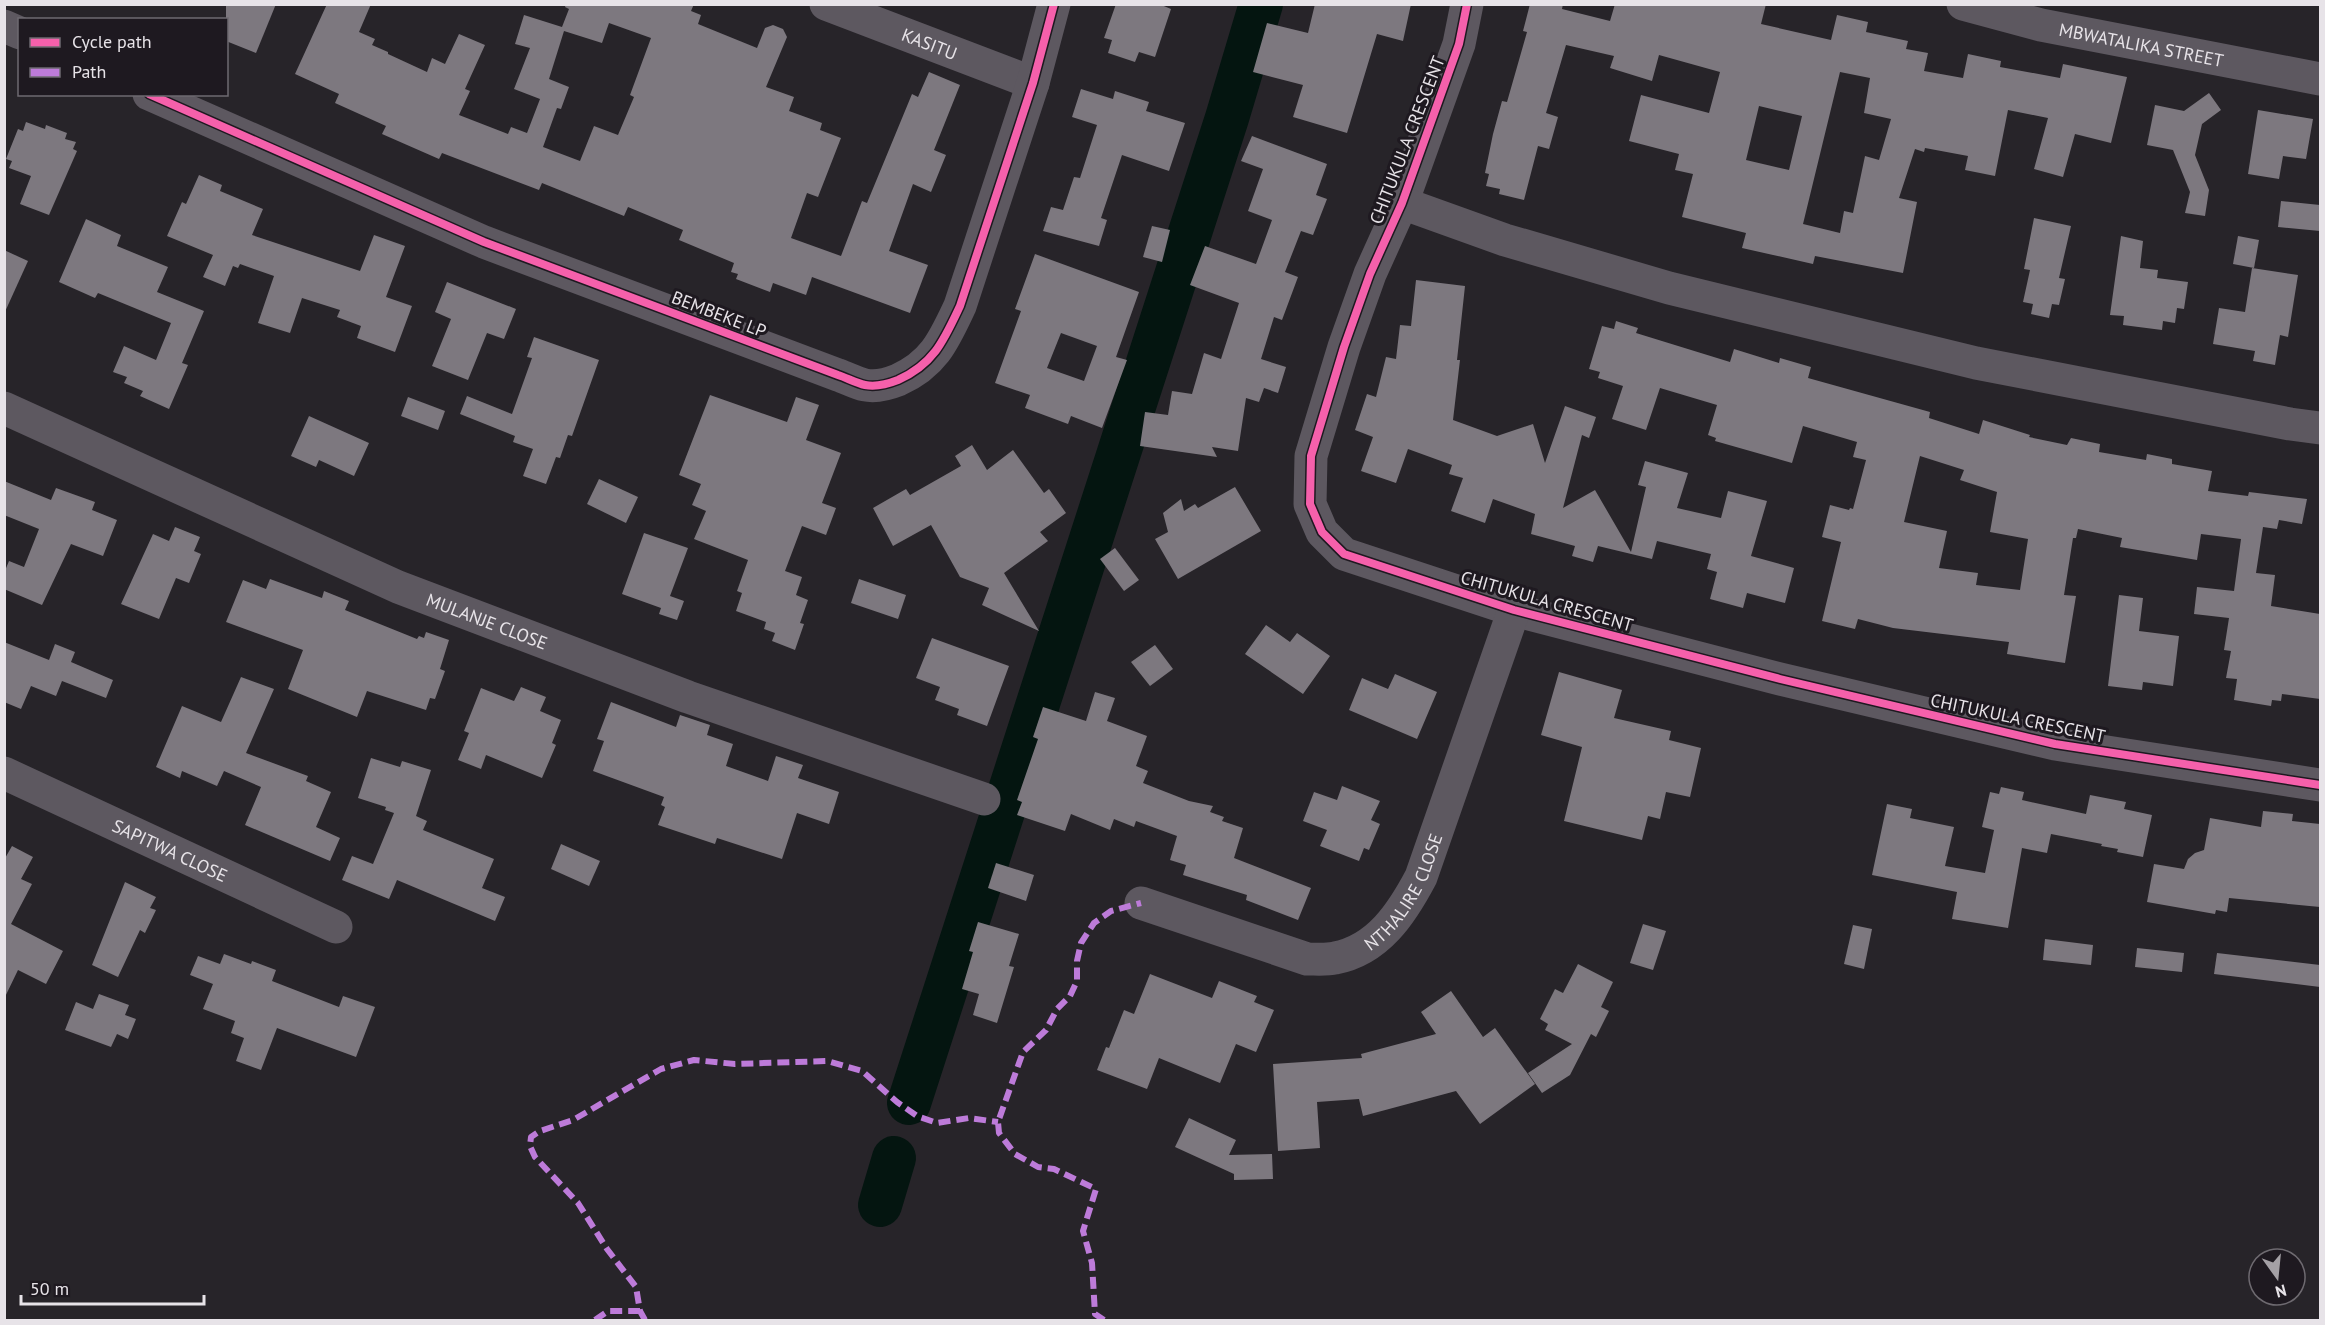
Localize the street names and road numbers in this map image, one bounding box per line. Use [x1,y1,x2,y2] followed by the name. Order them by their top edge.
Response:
[2057,17,2226,72] street label: MBWATALIKA STREET
[899,23,961,65] street label: KASITU
[1364,53,1450,227] street label: CHITUKULA CRESCENT
[668,285,770,343] street label: BEMBEKE LP
[1458,565,1636,637] street label: CHITUKULA CRESCENT
[423,587,551,654] street label: MULANJE CLOSE
[1928,688,2108,748] street label: CHITUKULA CRESCENT
[109,813,231,887] street label: SAPITWA CLOSE
[1359,830,1447,955] street label: NTHALIRE CLOSE

